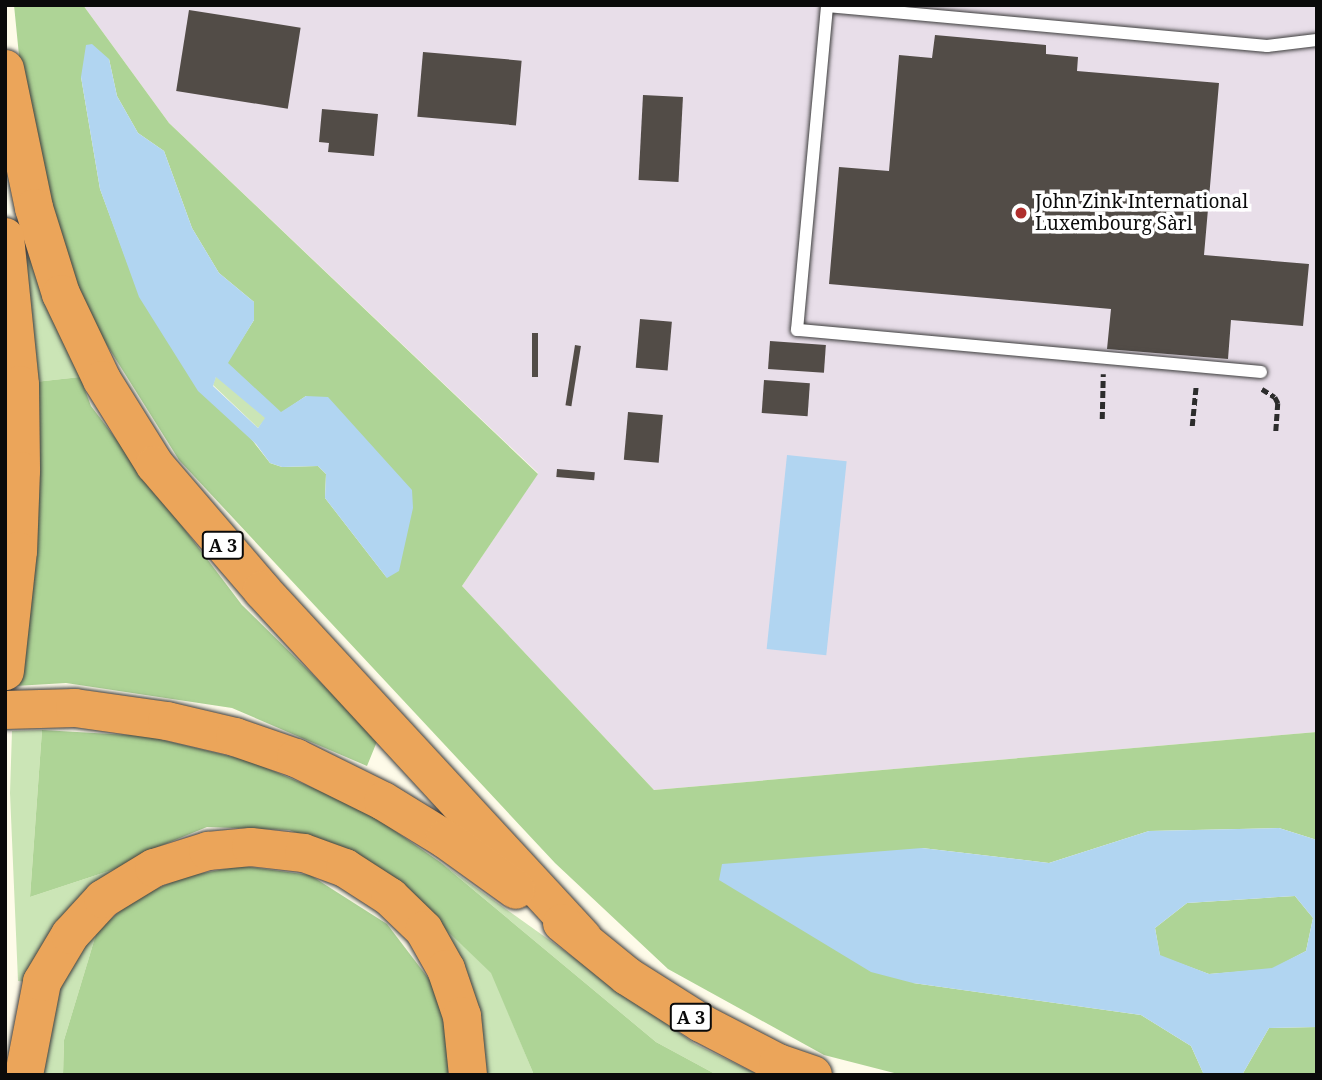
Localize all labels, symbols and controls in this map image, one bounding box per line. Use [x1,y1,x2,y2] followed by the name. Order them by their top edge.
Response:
[1035,191,1248,235] place label: John Zink International Luxembourg Sàrl
[1013,205,1029,221] marker: John Zink International Luxembourg Sàrl
[200,530,246,560] road number: A 3
[668,1002,714,1032] road number: A 3

